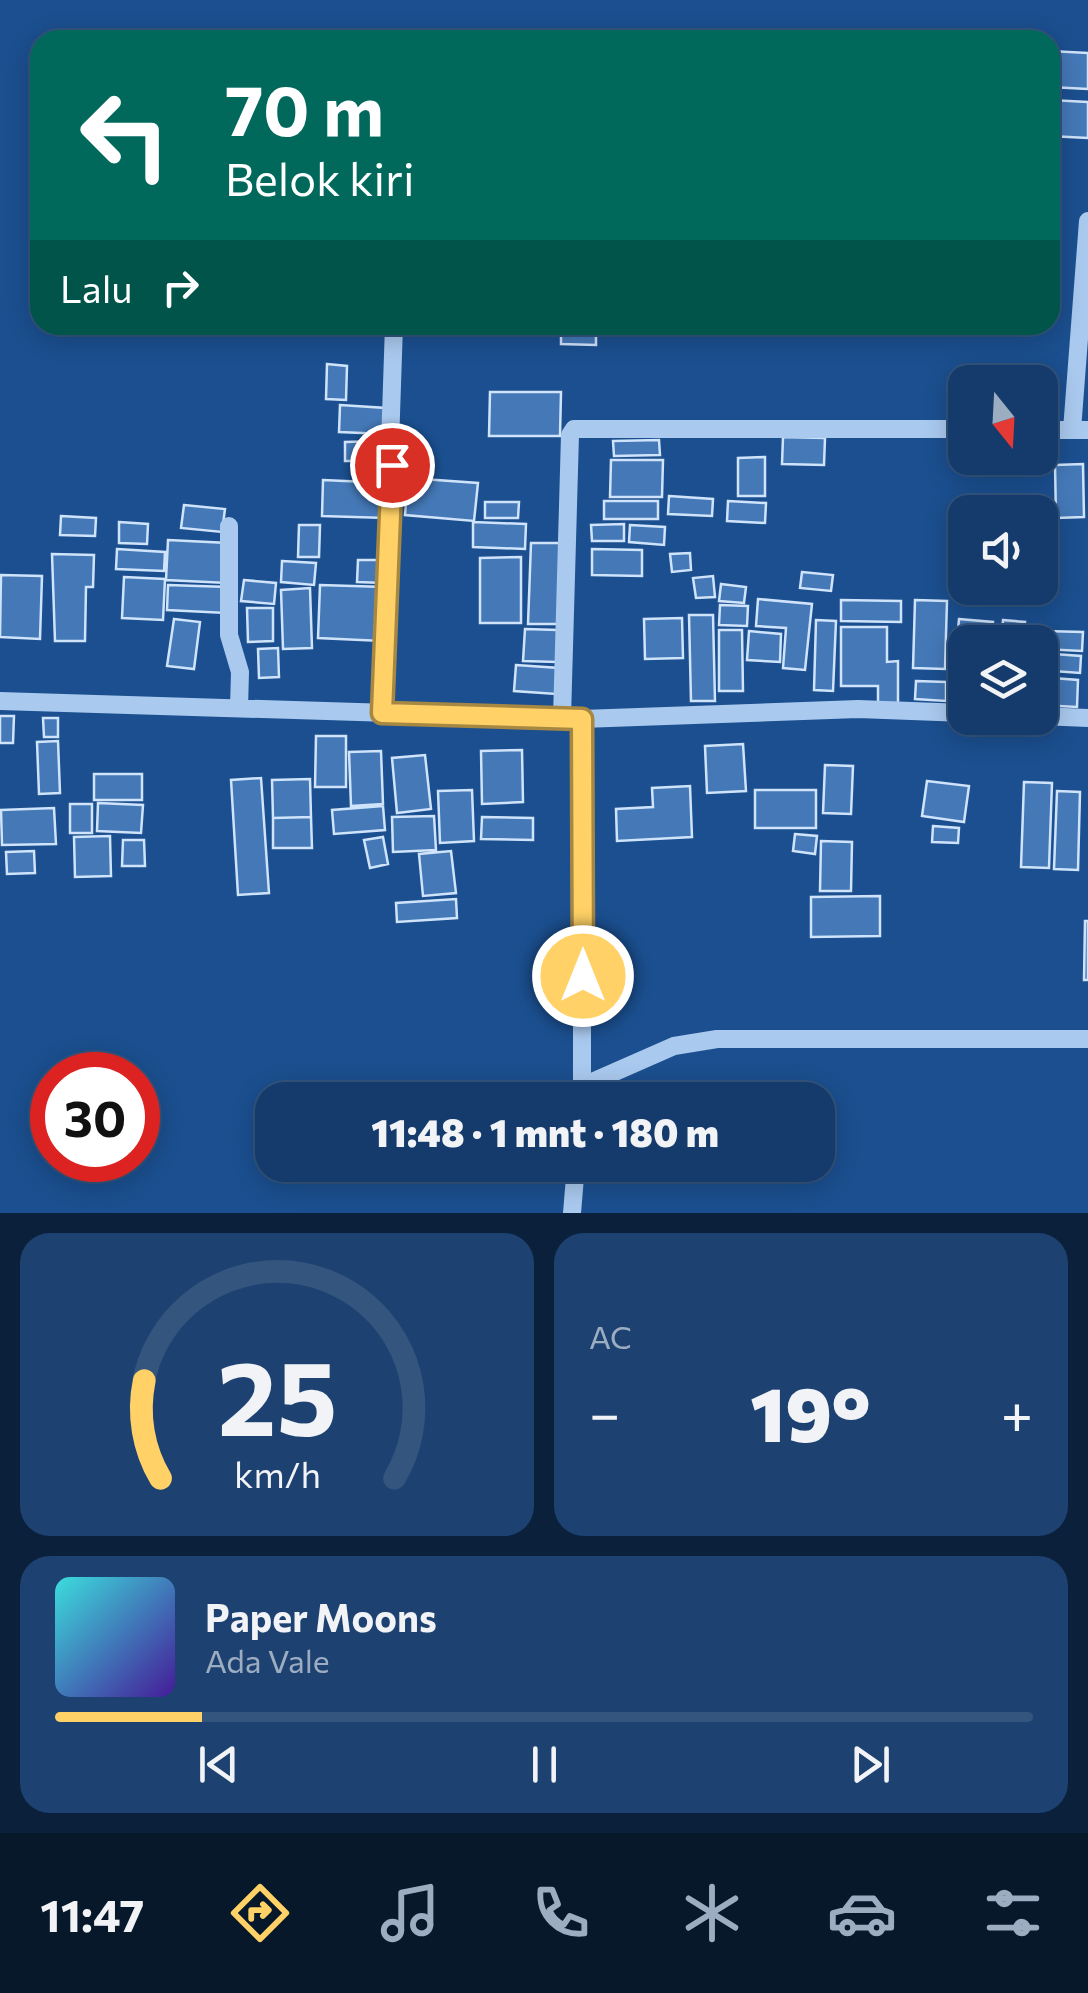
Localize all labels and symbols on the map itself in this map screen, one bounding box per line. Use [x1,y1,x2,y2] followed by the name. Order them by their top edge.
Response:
[948,365,1058,475] north arrow
[350,423,435,508] pin
[531,924,635,1028] position arrow
[30,1052,160,1182] speed limit sign: 30

